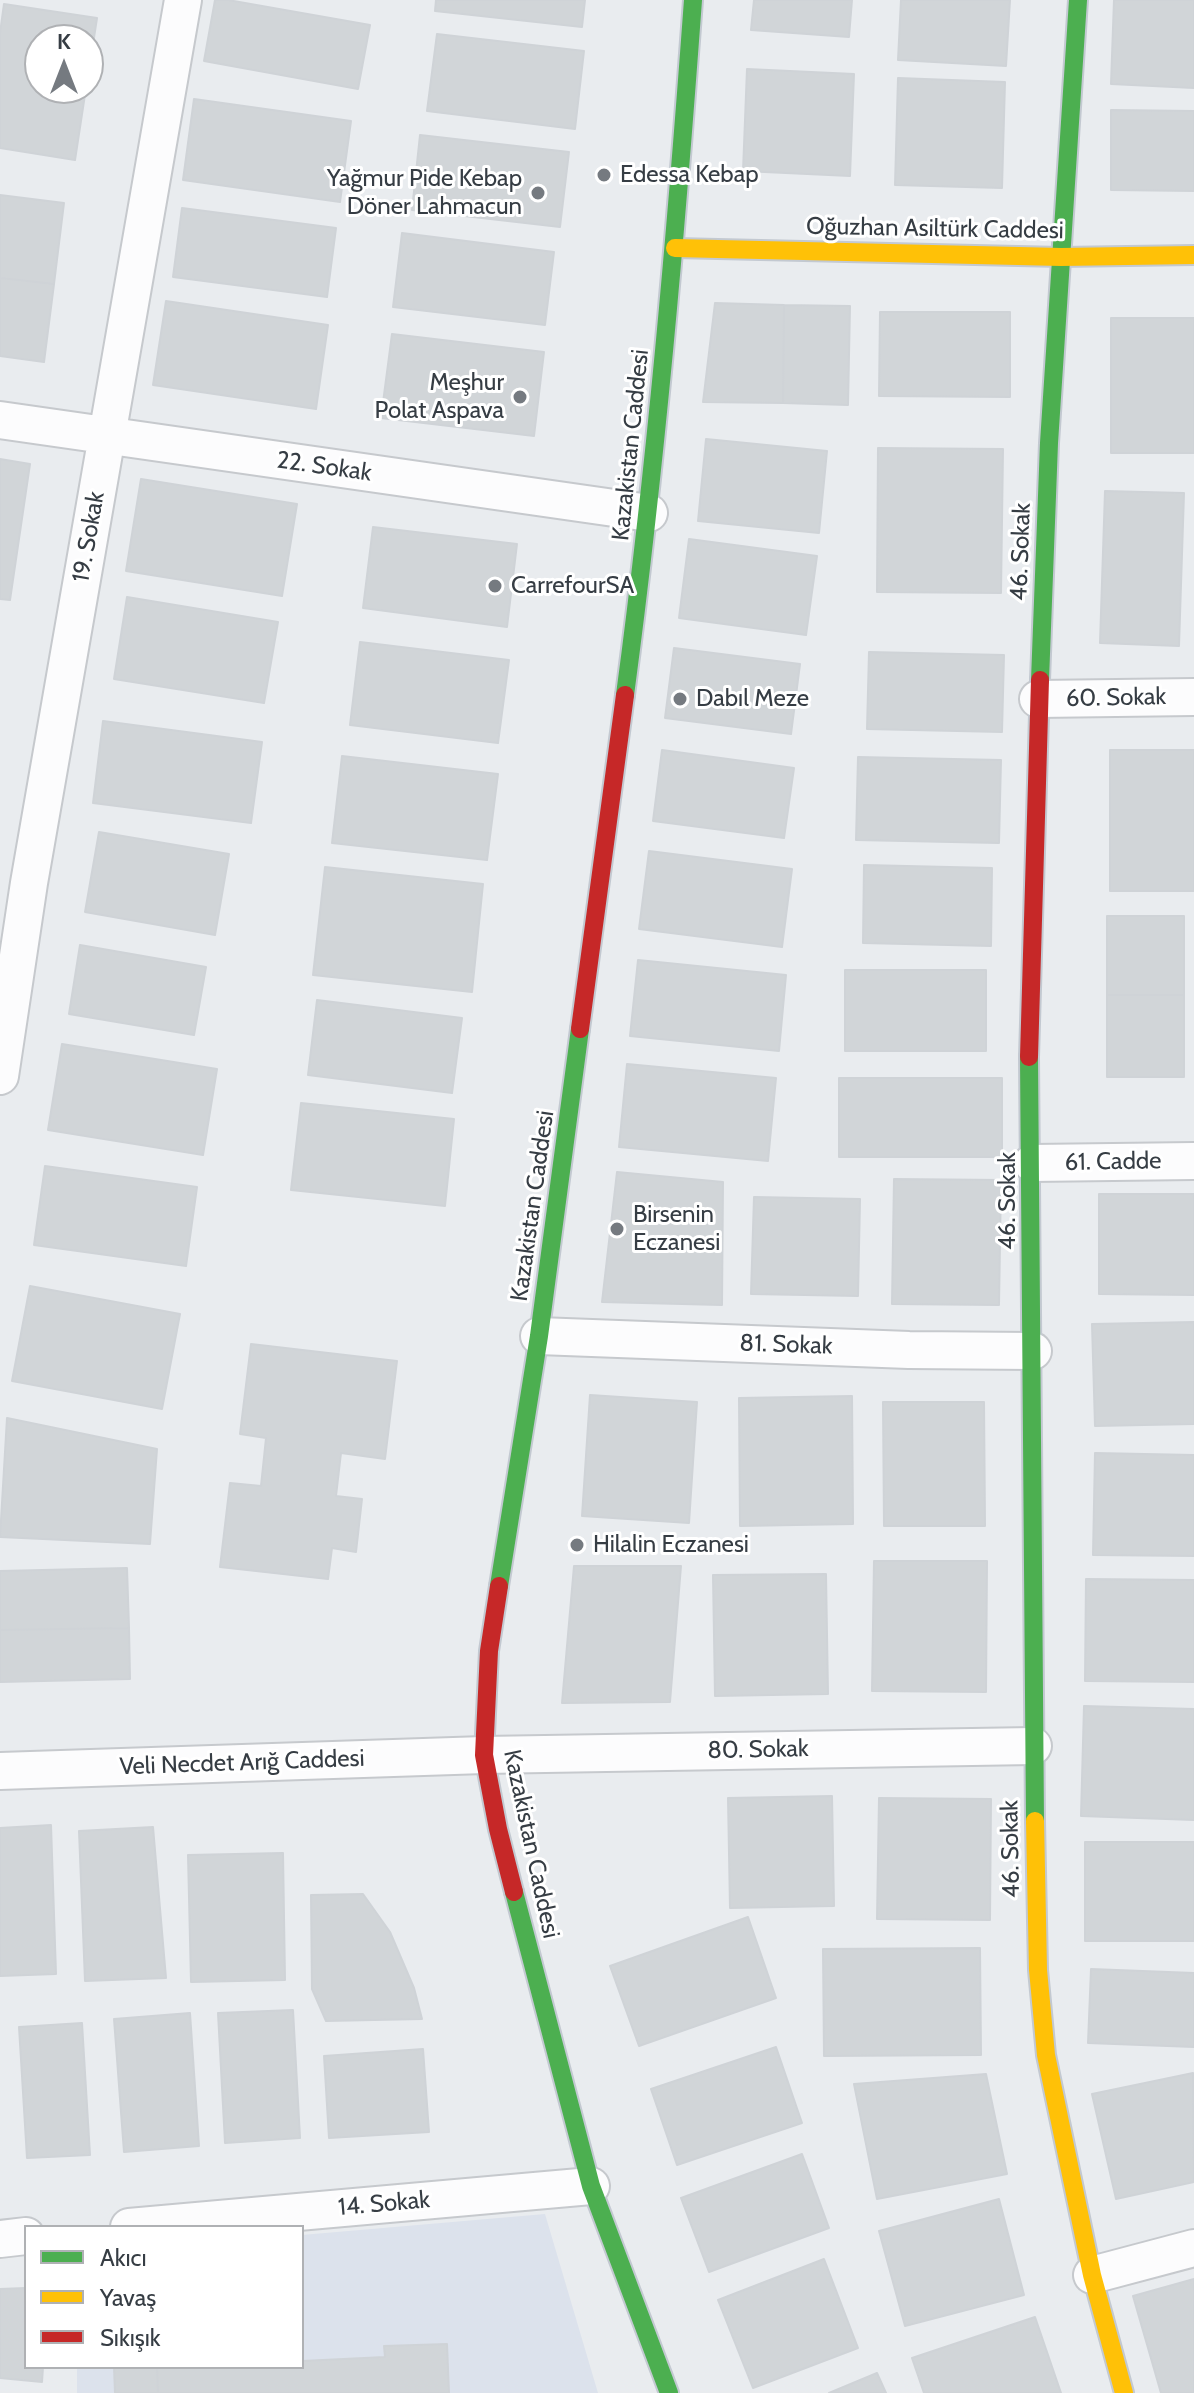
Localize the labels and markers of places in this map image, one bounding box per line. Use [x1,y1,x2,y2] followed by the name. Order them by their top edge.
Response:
[620,161,759,189] place label: Edessa Kebap
[327,165,522,221] place label: Yağmur Pide Kebap Döner Lahmacun
[595,166,613,184] marker: Edessa Kebap
[529,184,547,202] marker: Yağmur Pide Kebap Döner Lahmacun
[375,369,504,425] place label: Meşhur Polat Aspava
[511,388,529,406] marker: Meşhur Polat Aspava
[511,572,634,600] place label: CarrefourSA
[486,577,504,595] marker: CarrefourSA
[696,685,809,713] place label: Dabıl Meze
[671,690,689,708] marker: Dabıl Meze
[633,1201,720,1257] place label: Birsenin Eczanesi
[608,1220,626,1238] marker: Birsenin Eczanesi
[593,1531,749,1559] place label: Hilalin Eczanesi
[568,1536,586,1554] marker: Hilalin Eczanesi

